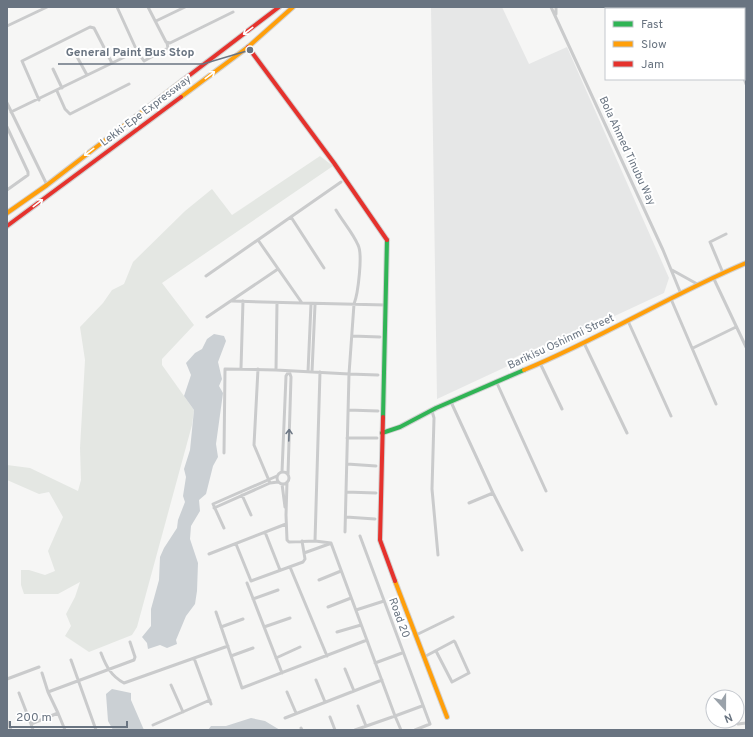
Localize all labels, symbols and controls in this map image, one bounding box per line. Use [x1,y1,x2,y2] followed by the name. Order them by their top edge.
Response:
[605,8,745,80] legend
[641,17,663,33] text: Fast
[242,26,253,35] one-way arrow
[641,37,667,53] text: Slow
[58,40,203,64] callout: General Paint Bus Stop
[66,45,194,61] text: General Paint Bus Stop
[641,57,664,73] text: Jam
[204,71,215,79] one-way arrow
[98,72,194,150] street label: Lekki-Epe Expressway
[596,94,659,208] street label: Bola Ahmed Tinubu Way
[83,148,94,157] one-way arrow
[33,199,44,207] one-way arrow
[506,311,616,373] street label: Barikisu Oshinmi Street
[285,429,293,442] one-way arrow
[385,596,413,640] street label: Road 20
[705,689,745,729] north arrow
[10,703,127,729] scale bar
[722,709,734,725] text: N
[16,710,52,726] text: 200 m

